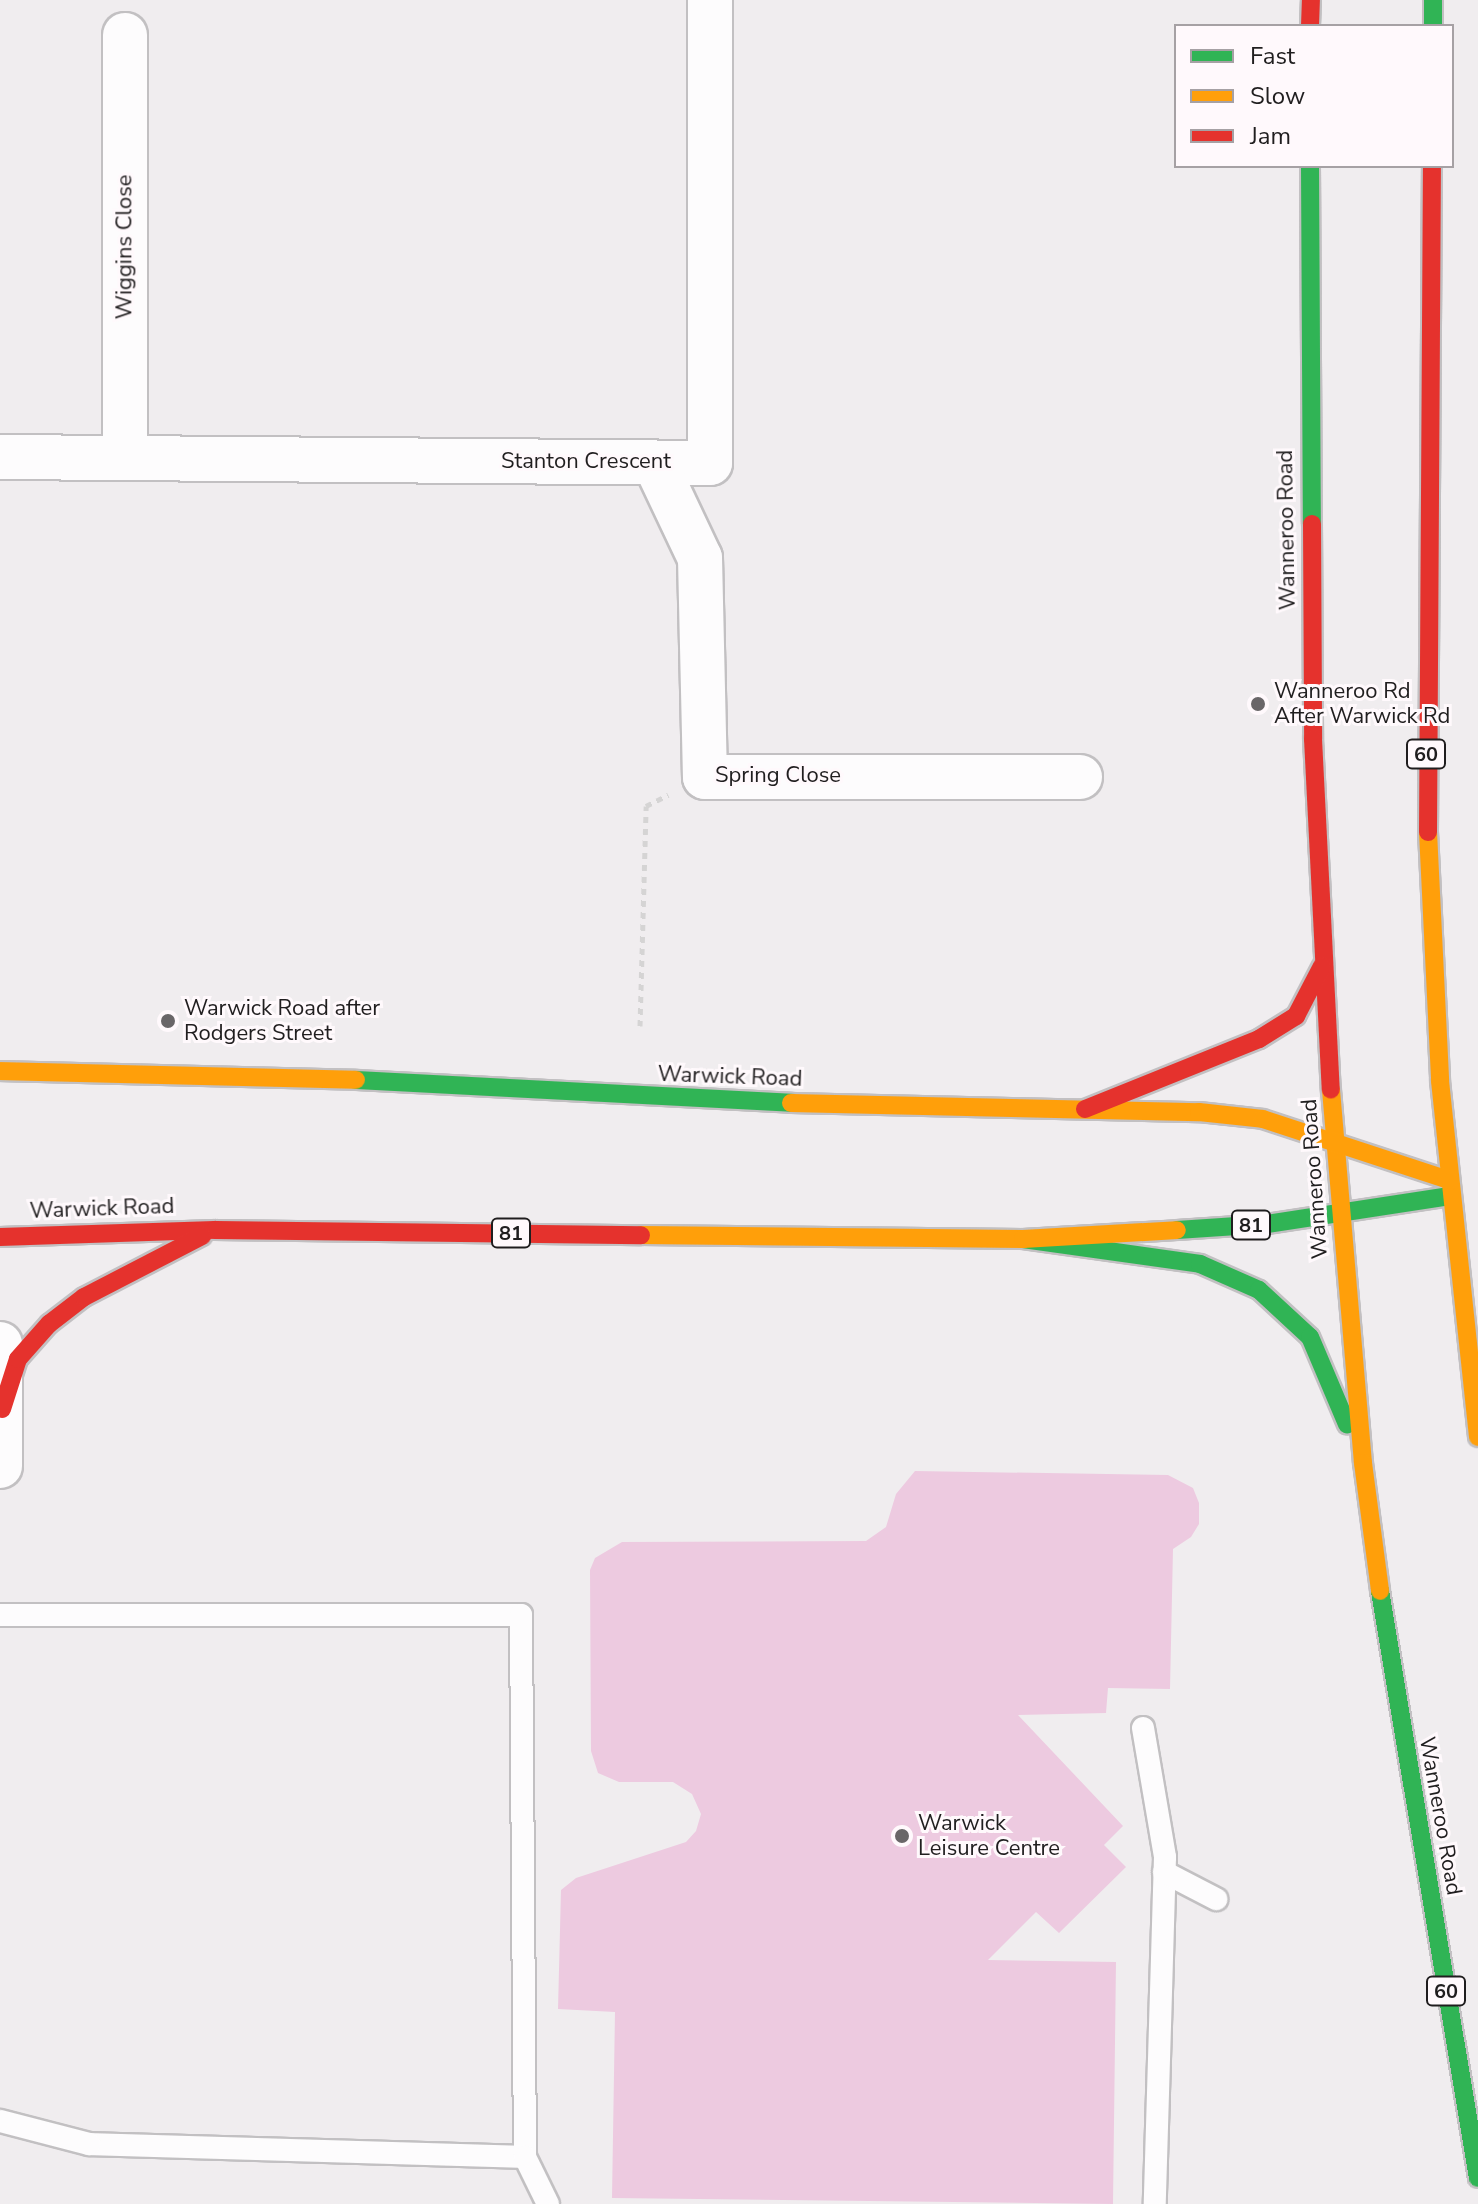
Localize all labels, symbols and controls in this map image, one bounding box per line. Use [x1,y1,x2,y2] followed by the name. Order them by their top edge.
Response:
[1174,24,1454,168] legend
[1250,40,1295,72] text: Fast
[1250,80,1305,112] text: Slow
[1250,120,1291,152] text: Jam
[112,175,138,319] street label: Wiggins Close
[501,449,671,475] street label: Stanton Crescent
[1272,450,1302,610] street label: Wanneroo Road
[1274,678,1450,730] place label: Wanneroo Rd After Warwick Rd
[1249,695,1267,713] marker: Wanneroo Rd After Warwick Rd
[1406,738,1446,770] road number: 60
[715,763,841,789] street label: Spring Close
[184,995,380,1046] place label: Warwick Road after Rodgers Street
[159,1012,177,1030] marker: Warwick Road after Rodgers Street
[657,1061,803,1093] street label: Warwick Road
[1296,1098,1334,1260] street label: Wanneroo Road
[29,1193,175,1225] street label: Warwick Road
[1231,1209,1271,1241] road number: 81
[491,1217,531,1249] road number: 81
[1413,1735,1467,1897] street label: Wanneroo Road
[918,1810,1060,1862] place label: Warwick Leisure Centre
[893,1827,911,1845] marker: Warwick Leisure Centre
[1426,1975,1466,2007] road number: 60

